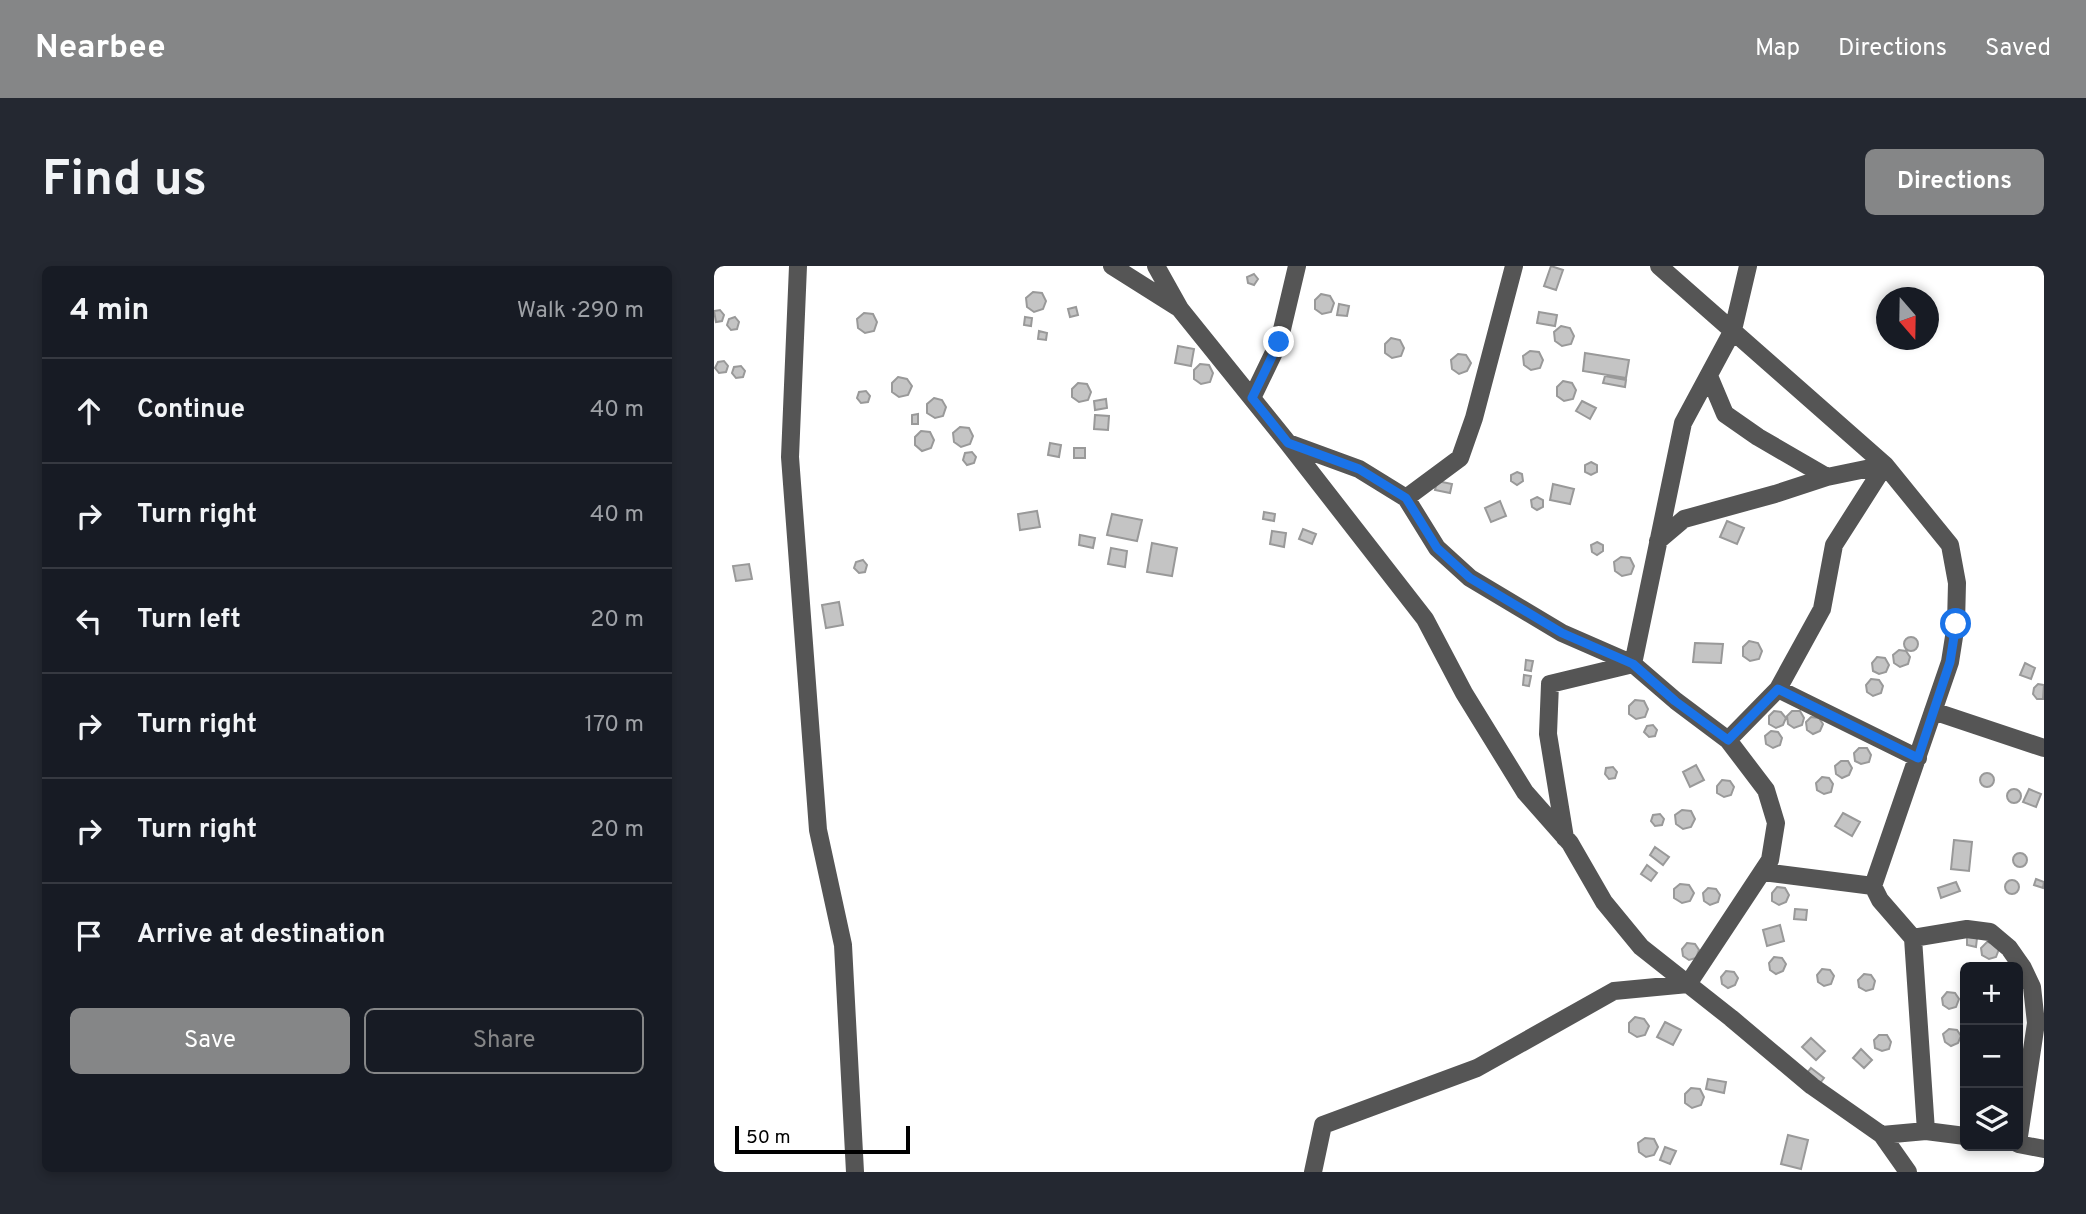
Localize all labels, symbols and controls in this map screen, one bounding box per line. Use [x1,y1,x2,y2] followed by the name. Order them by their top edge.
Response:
[35,28,166,70] text: Nearbee
[1755,34,1800,64] text: Map
[1838,34,1947,64] text: Directions
[1985,34,2051,64] text: Saved
[1865,149,2044,215] button: Directions
[42,151,207,213] text: Find us
[1876,287,1939,350] north arrow
[70,293,149,330] text: 4 min
[517,297,644,326] text: Walk · 290 m
[1263,326,1294,357] route end
[70,392,108,430] icon: ahead
[137,394,245,427] text: Continue
[590,396,644,425] text: 40 m
[70,497,108,535] icon: right
[137,499,257,532] text: Turn right
[590,501,644,530] text: 40 m
[70,602,108,640] icon: left
[137,604,241,637] text: Turn left
[590,606,644,635] text: 20 m
[1940,608,1971,639] route start
[70,707,108,745] icon: right
[137,709,257,742] text: Turn right
[585,711,644,740] text: 170 m
[70,812,108,850] icon: right
[137,814,257,847] text: Turn right
[590,816,644,845] text: 20 m
[70,917,108,955] icon: arrive
[137,919,385,952] text: Arrive at destination
[1960,962,2023,1151] map controls
[1960,962,2023,1025] button: +
[70,1008,350,1074] button: Save
[364,1008,644,1074] button: Share
[1960,1025,2023,1088] button: −
[1960,1088,2023,1151] button: layers
[735,1123,910,1155] scale bar
[746,1126,791,1150] text: 50 m

